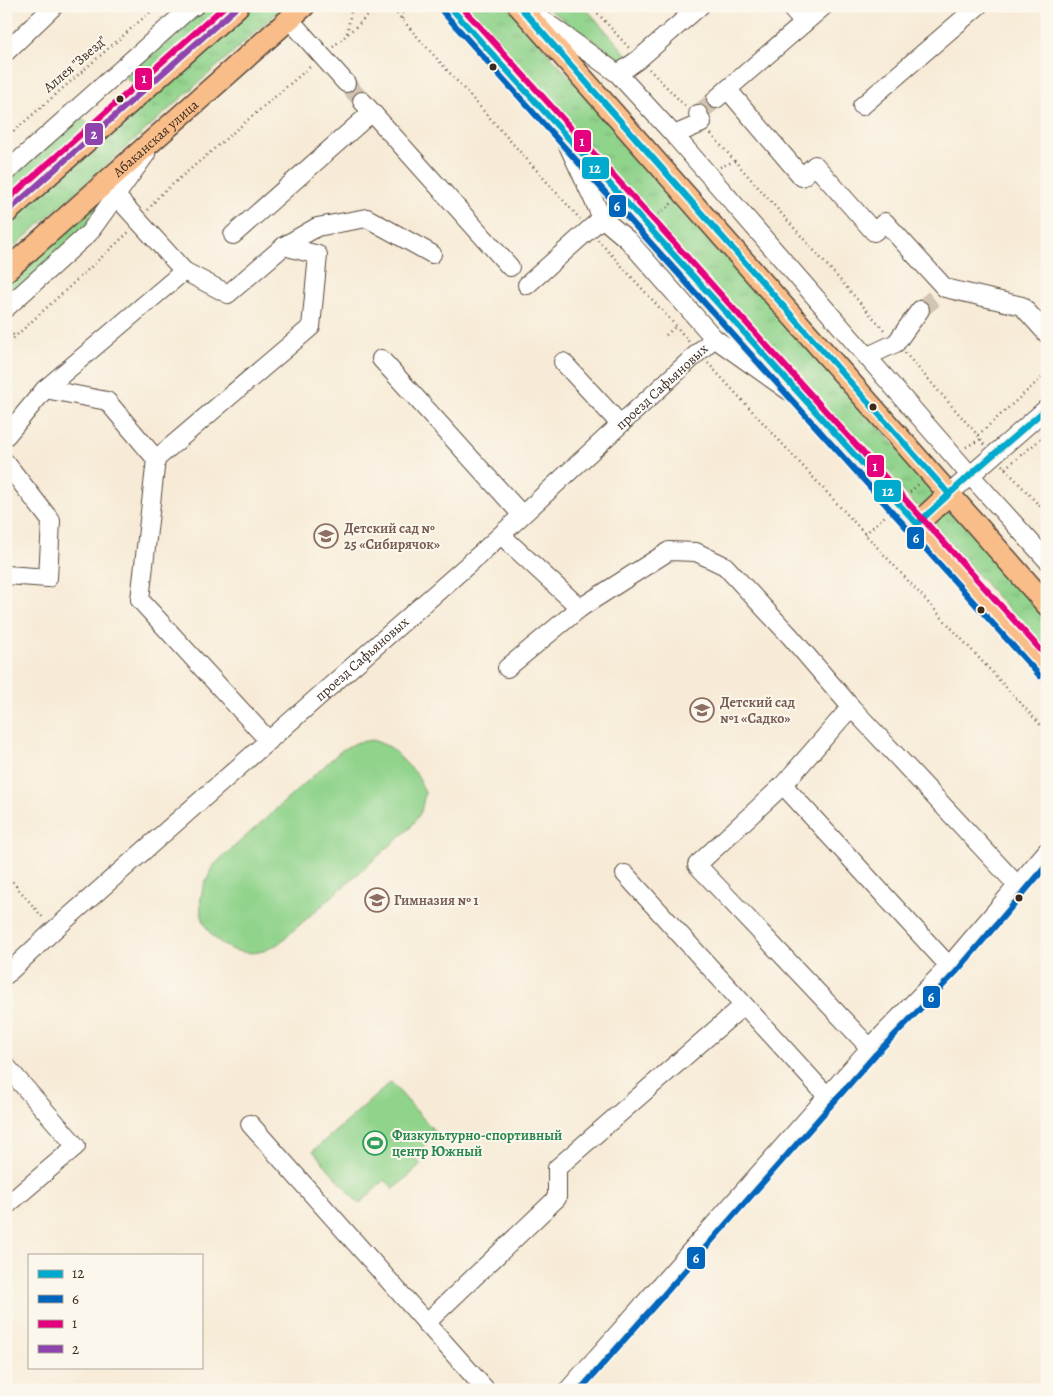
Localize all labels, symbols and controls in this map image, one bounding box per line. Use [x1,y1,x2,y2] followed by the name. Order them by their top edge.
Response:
[38,31,111,97] street label: Аллея "Звезд"
[488,62,498,72] unlabelled marker
[134,67,153,91] line badge: 1
[141,69,147,88] text: 1
[115,94,125,104] unlabelled marker
[108,95,203,182] street label: Абаканская улица
[84,122,104,146] line badge: 2
[91,125,98,144] text: 2
[573,129,592,153] line badge: 1
[579,132,585,151] text: 1
[581,156,610,180] line badge: 12
[589,159,601,178] text: 12
[608,194,627,218] line badge: 6
[614,197,621,216] text: 6
[611,339,712,434] street label: проезд Сафьяновых
[868,402,878,412] unlabelled marker
[866,454,885,478] line badge: 1
[872,457,878,476] text: 1
[873,479,902,503] line badge: 12
[882,482,894,501] text: 12
[344,519,440,554] place label: Детский сад № 25 «Сибирячок»
[313,523,339,549] school or university icon: Детский сад № 25 «Сибирячок»
[906,526,925,550] line badge: 6
[913,529,920,548] text: 6
[976,605,986,615] unlabelled marker
[311,612,413,705] street label: проезд Сафьяновых
[720,693,795,728] place label: Детский сад №1 «Cадко»
[689,697,715,723] school or university icon: Детский сад №1 «Cадко»
[364,887,390,913] school or university icon: Гимназия № 1
[394,891,479,910] place label: Гимназия № 1
[1014,893,1024,903] unlabelled marker
[922,985,941,1009] line badge: 6
[928,988,935,1007] text: 6
[392,1126,562,1161] place label: Физкультурно-спортивный центр Южный
[362,1130,388,1156] sports icon: Физкультурно-спортивный центр Южный
[686,1246,706,1270] line badge: 6
[693,1249,700,1268] text: 6
[28,1254,202,1368] legend
[72,1263,84,1283] text: 12
[72,1289,79,1309] text: 6
[72,1313,77,1333] text: 1
[72,1339,79,1359] text: 2

